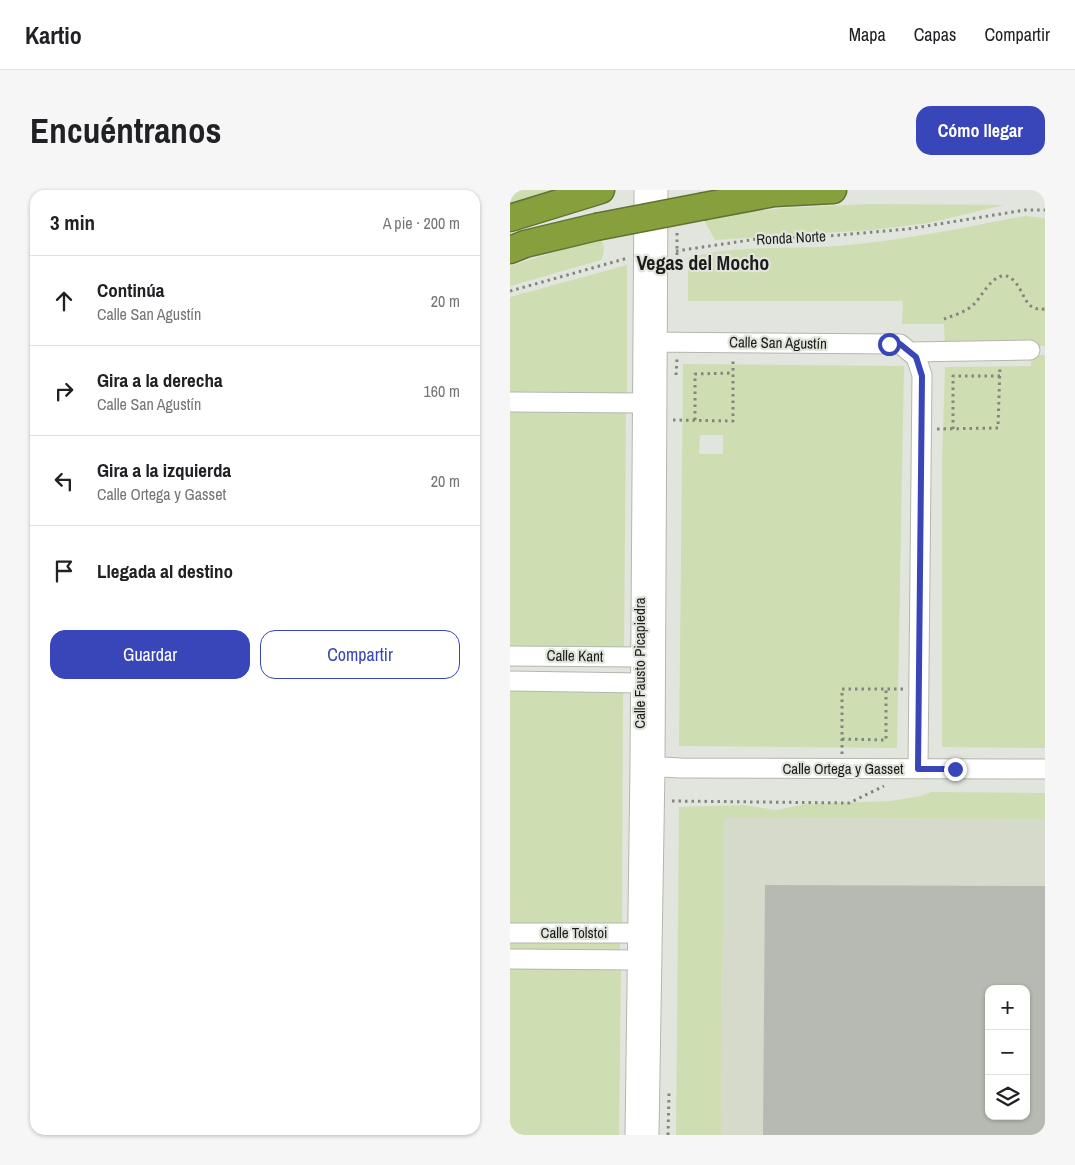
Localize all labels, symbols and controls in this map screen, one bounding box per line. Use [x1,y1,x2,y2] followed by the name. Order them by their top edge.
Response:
[25,19,82,51] text: Kartio
[849,22,886,47] text: Mapa
[914,22,956,47] text: Capas
[984,22,1050,47] text: Compartir
[916,106,1045,155] button: Cómo llegar
[30,107,221,154] text: Encuéntranos
[50,208,95,237] text: 3 min
[383,212,460,234] text: A pie · 200 m
[756,225,826,250] street label: Ronda Norte
[637,249,769,276] district label: Vegas del Mocho
[97,277,165,303] text: Continúa
[50,287,78,315] icon: ahead
[431,290,460,312] text: 20 m
[97,303,201,325] text: Calle San Agustín
[729,331,827,354] street label: Calle San Agustín
[878,333,901,356] route start
[97,367,223,393] text: Gira a la derecha
[50,377,78,405] icon: right
[424,380,460,402] text: 160 m
[97,393,201,415] text: Calle San Agustín
[97,457,231,483] text: Gira a la izquierda
[50,467,78,495] icon: left
[431,470,460,492] text: 20 m
[97,483,226,505] text: Calle Ortega y Gasset
[50,557,78,585] icon: arrive
[97,558,233,584] text: Llegada al destino
[629,597,650,729] street label: Calle Fausto Picapiedra
[50,630,250,679] button: Guardar
[260,630,460,679] button: Compartir
[546,645,604,667] street label: Calle Kant
[782,758,904,779] street label: Calle Ortega y Gasset
[944,758,967,781] route end
[541,922,607,943] street label: Calle Tolstoi
[985,985,1030,1120] map controls
[985,985,1030,1030] button: +
[985,1030,1030,1075] button: −
[985,1075,1030,1120] button: layers

